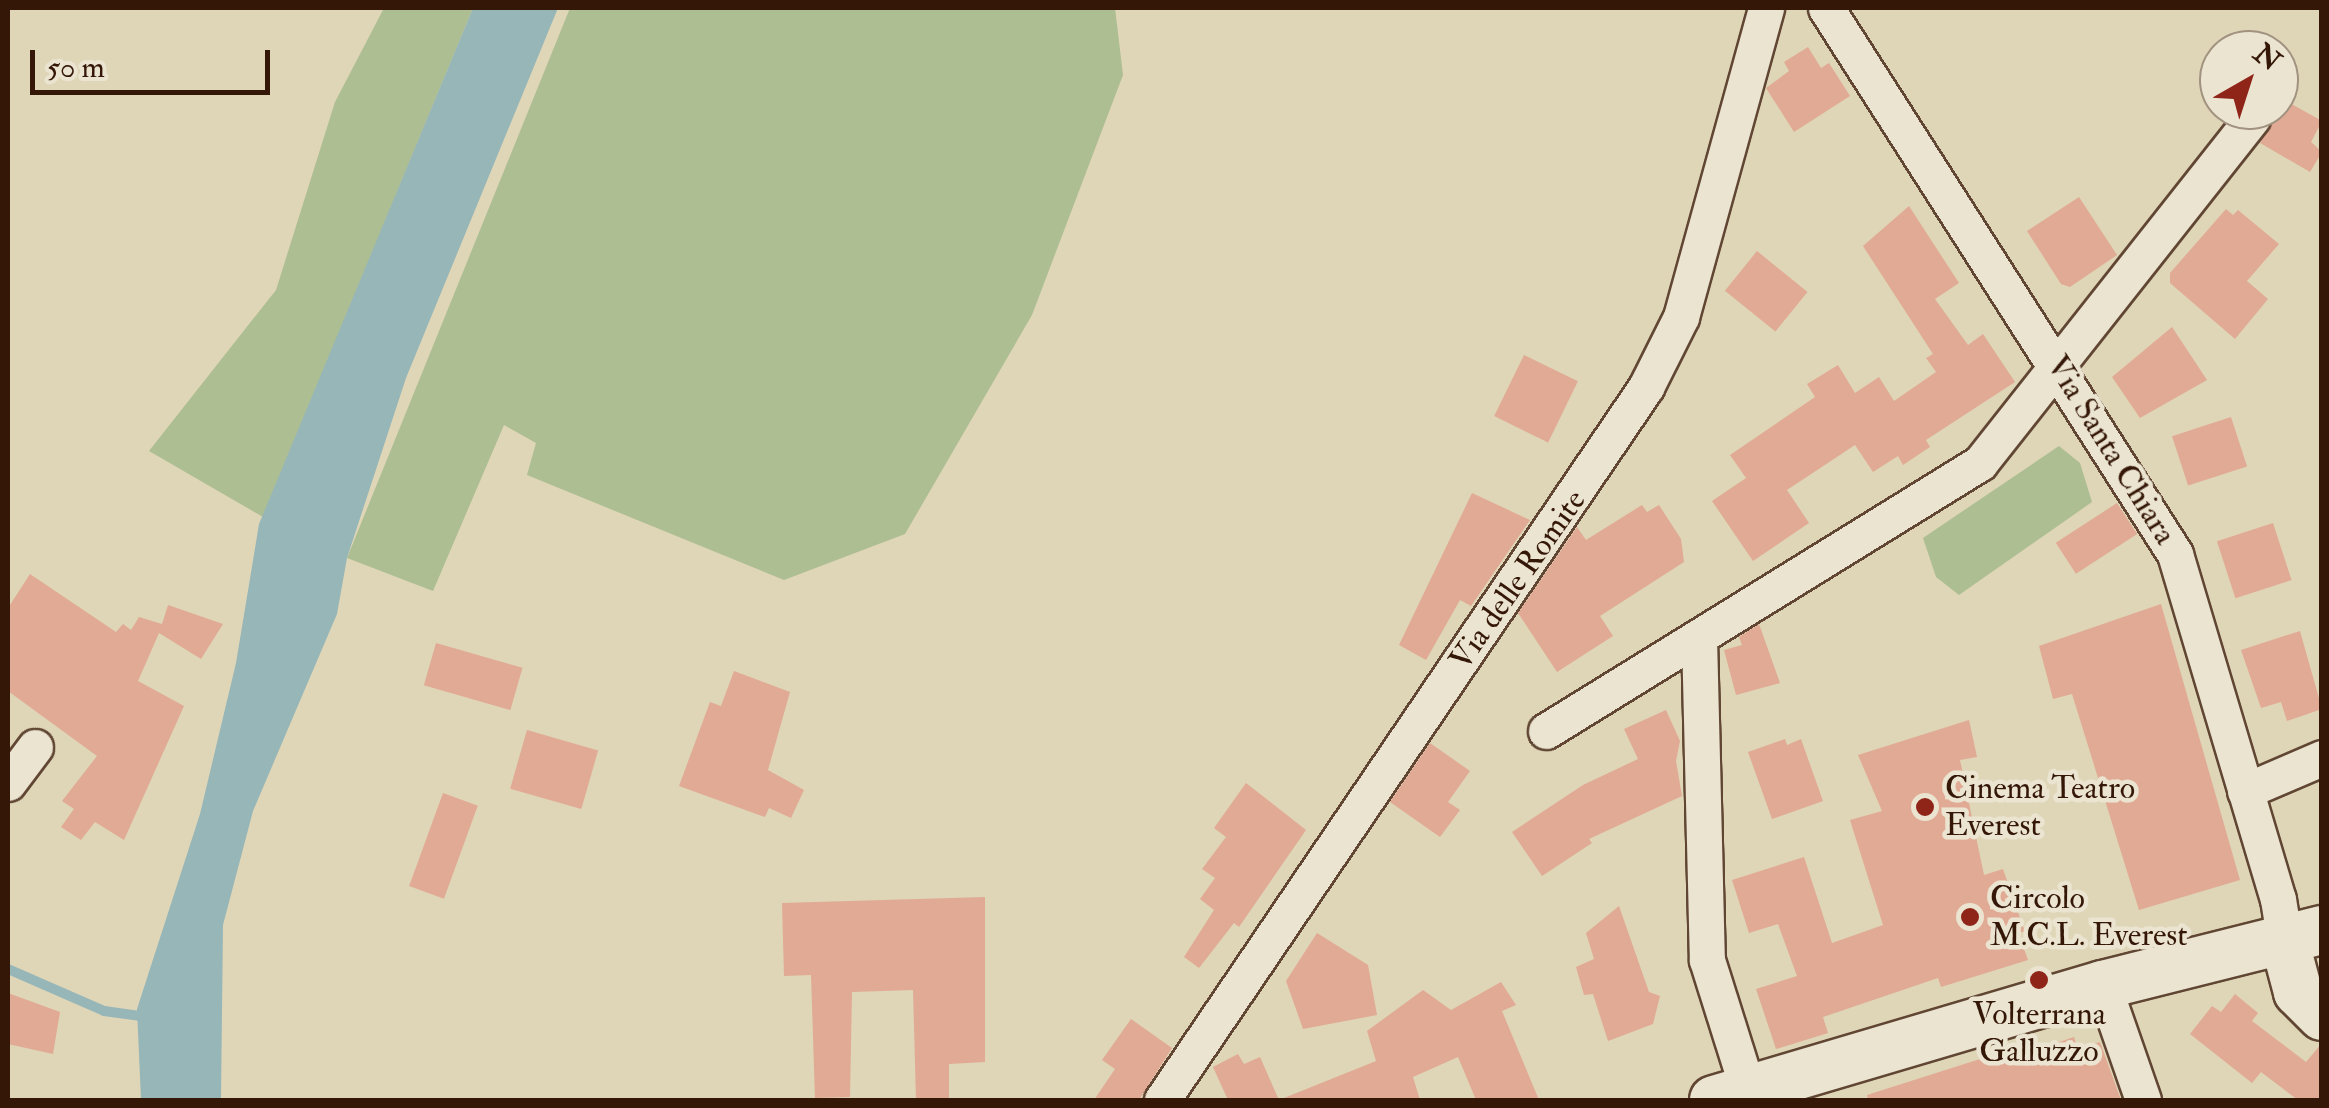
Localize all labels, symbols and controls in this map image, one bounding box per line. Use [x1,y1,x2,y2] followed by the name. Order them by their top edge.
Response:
[35,30,275,92] scale bar
[2199,30,2299,130] north arrow
[2246,36,2288,79] text: N
[47,49,105,86] text: 50 m
[2038,348,2184,552] street label: Via Santa Chiara
[1442,482,1594,678] street label: Via delle Romite
[1945,770,2135,845] place label: Cinema Teatro Everest
[1914,796,1936,818] marker: Cinema Teatro Everest
[1990,880,2188,955] place label: Circolo M.C.L. Everest
[1959,906,1981,928] marker: Circolo M.C.L. Everest
[2028,969,2050,991] marker: Volterrana Galluzzo
[1972,996,2106,1071] place label: Volterrana Galluzzo

